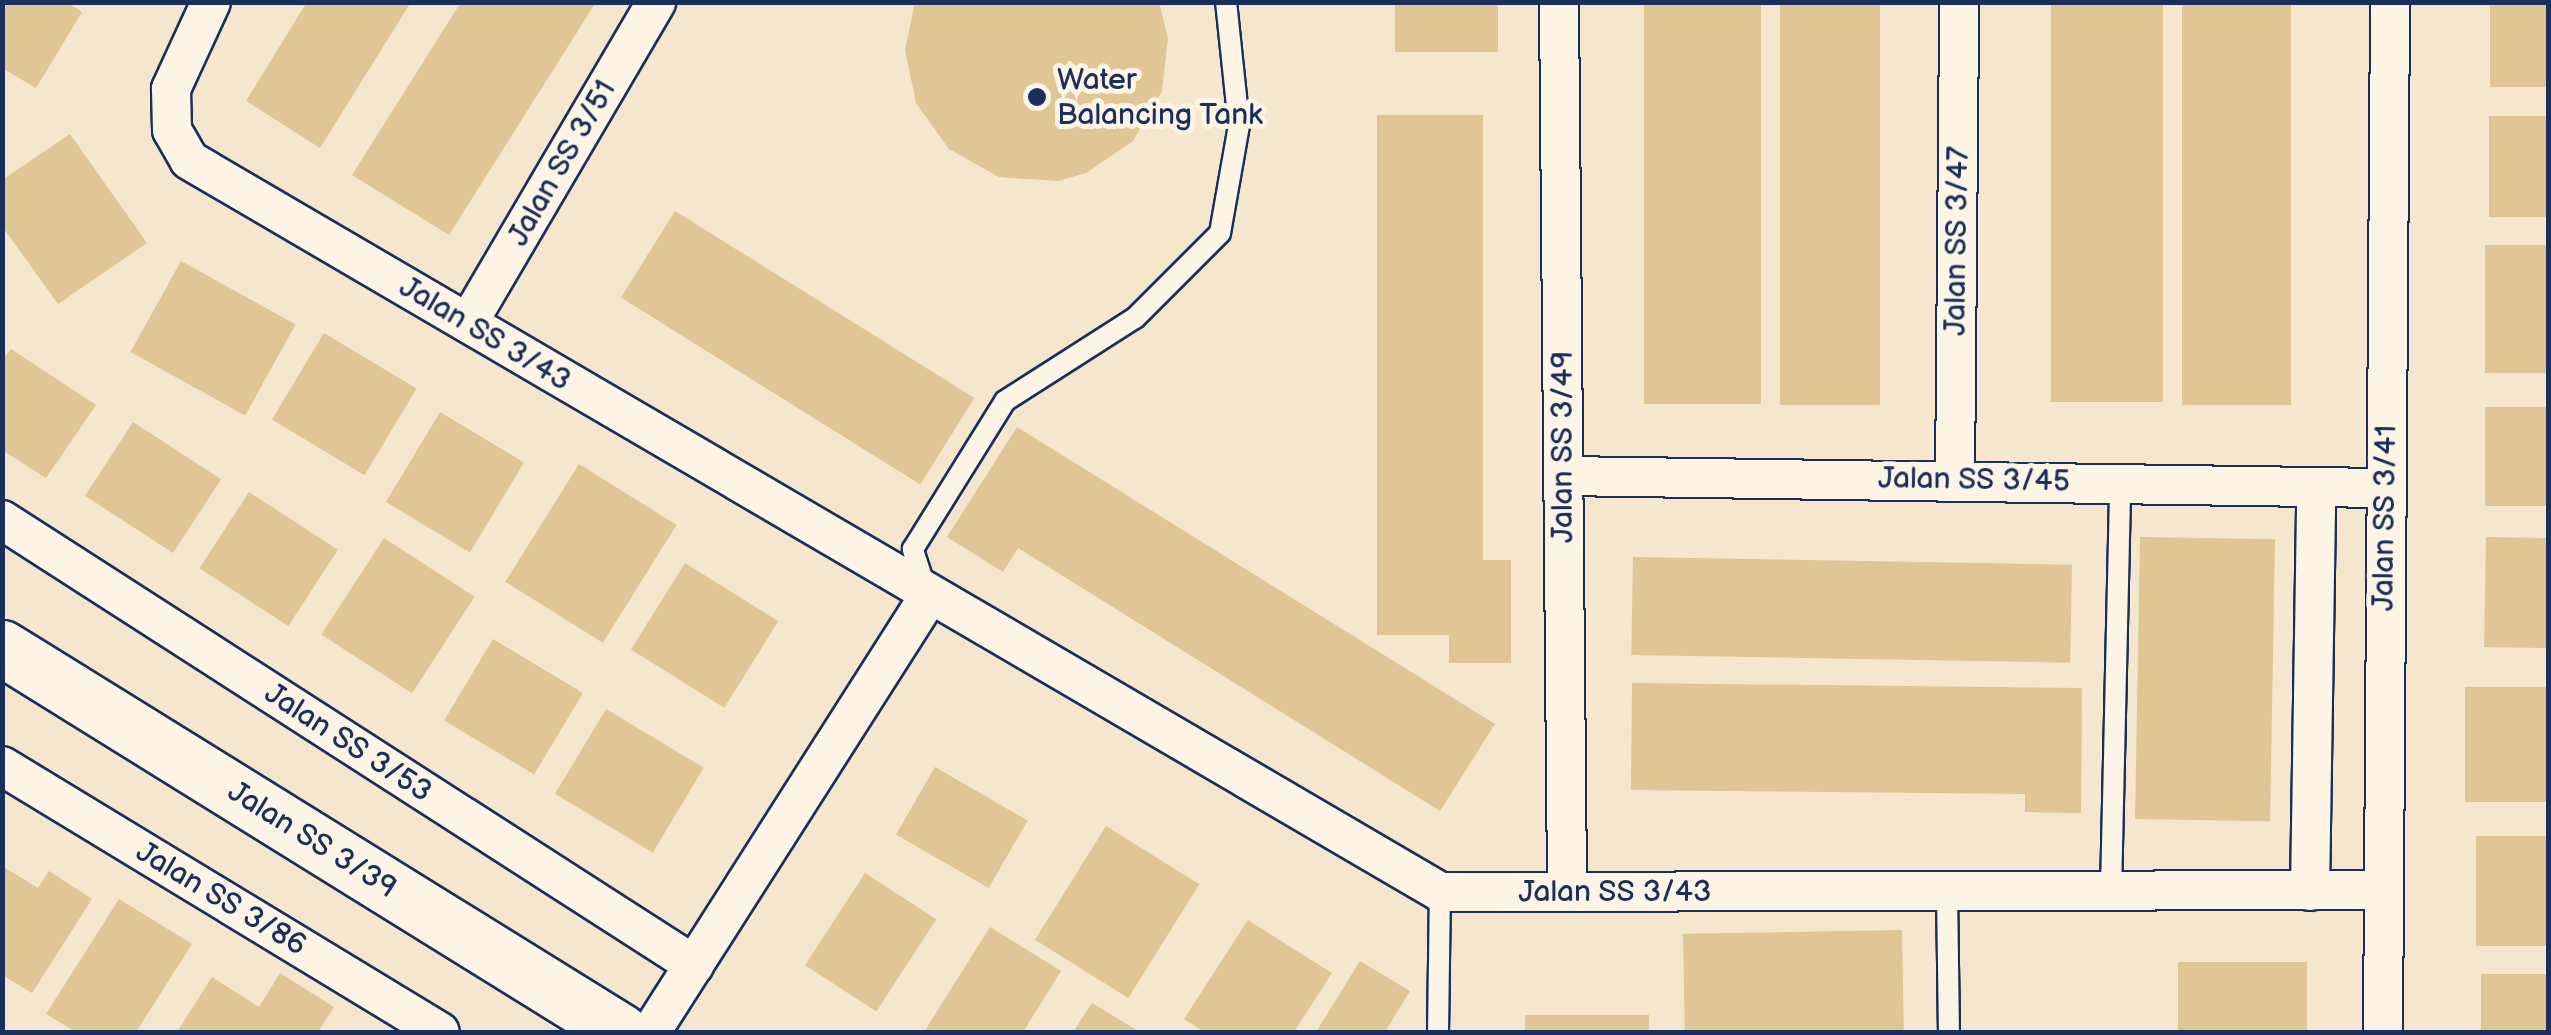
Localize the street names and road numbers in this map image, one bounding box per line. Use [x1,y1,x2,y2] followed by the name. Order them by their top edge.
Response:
[500,74,624,252] street label: Jalan SS 3/51
[1937,146,1977,336] street label: Jalan SS 3/47
[393,269,577,399] street label: Jalan SS 3/43
[1545,351,1581,543] street label: Jalan SS 3/49
[2365,424,2405,612] street label: Jalan SS 3/41
[1877,460,2071,500] street label: Jalan SS 3/45
[257,675,439,811] street label: Jalan SS 3/53
[221,774,403,906] street label: Jalan SS 3/39
[129,834,313,964] street label: Jalan SS 3/86
[1518,874,1712,910] street label: Jalan SS 3/43

